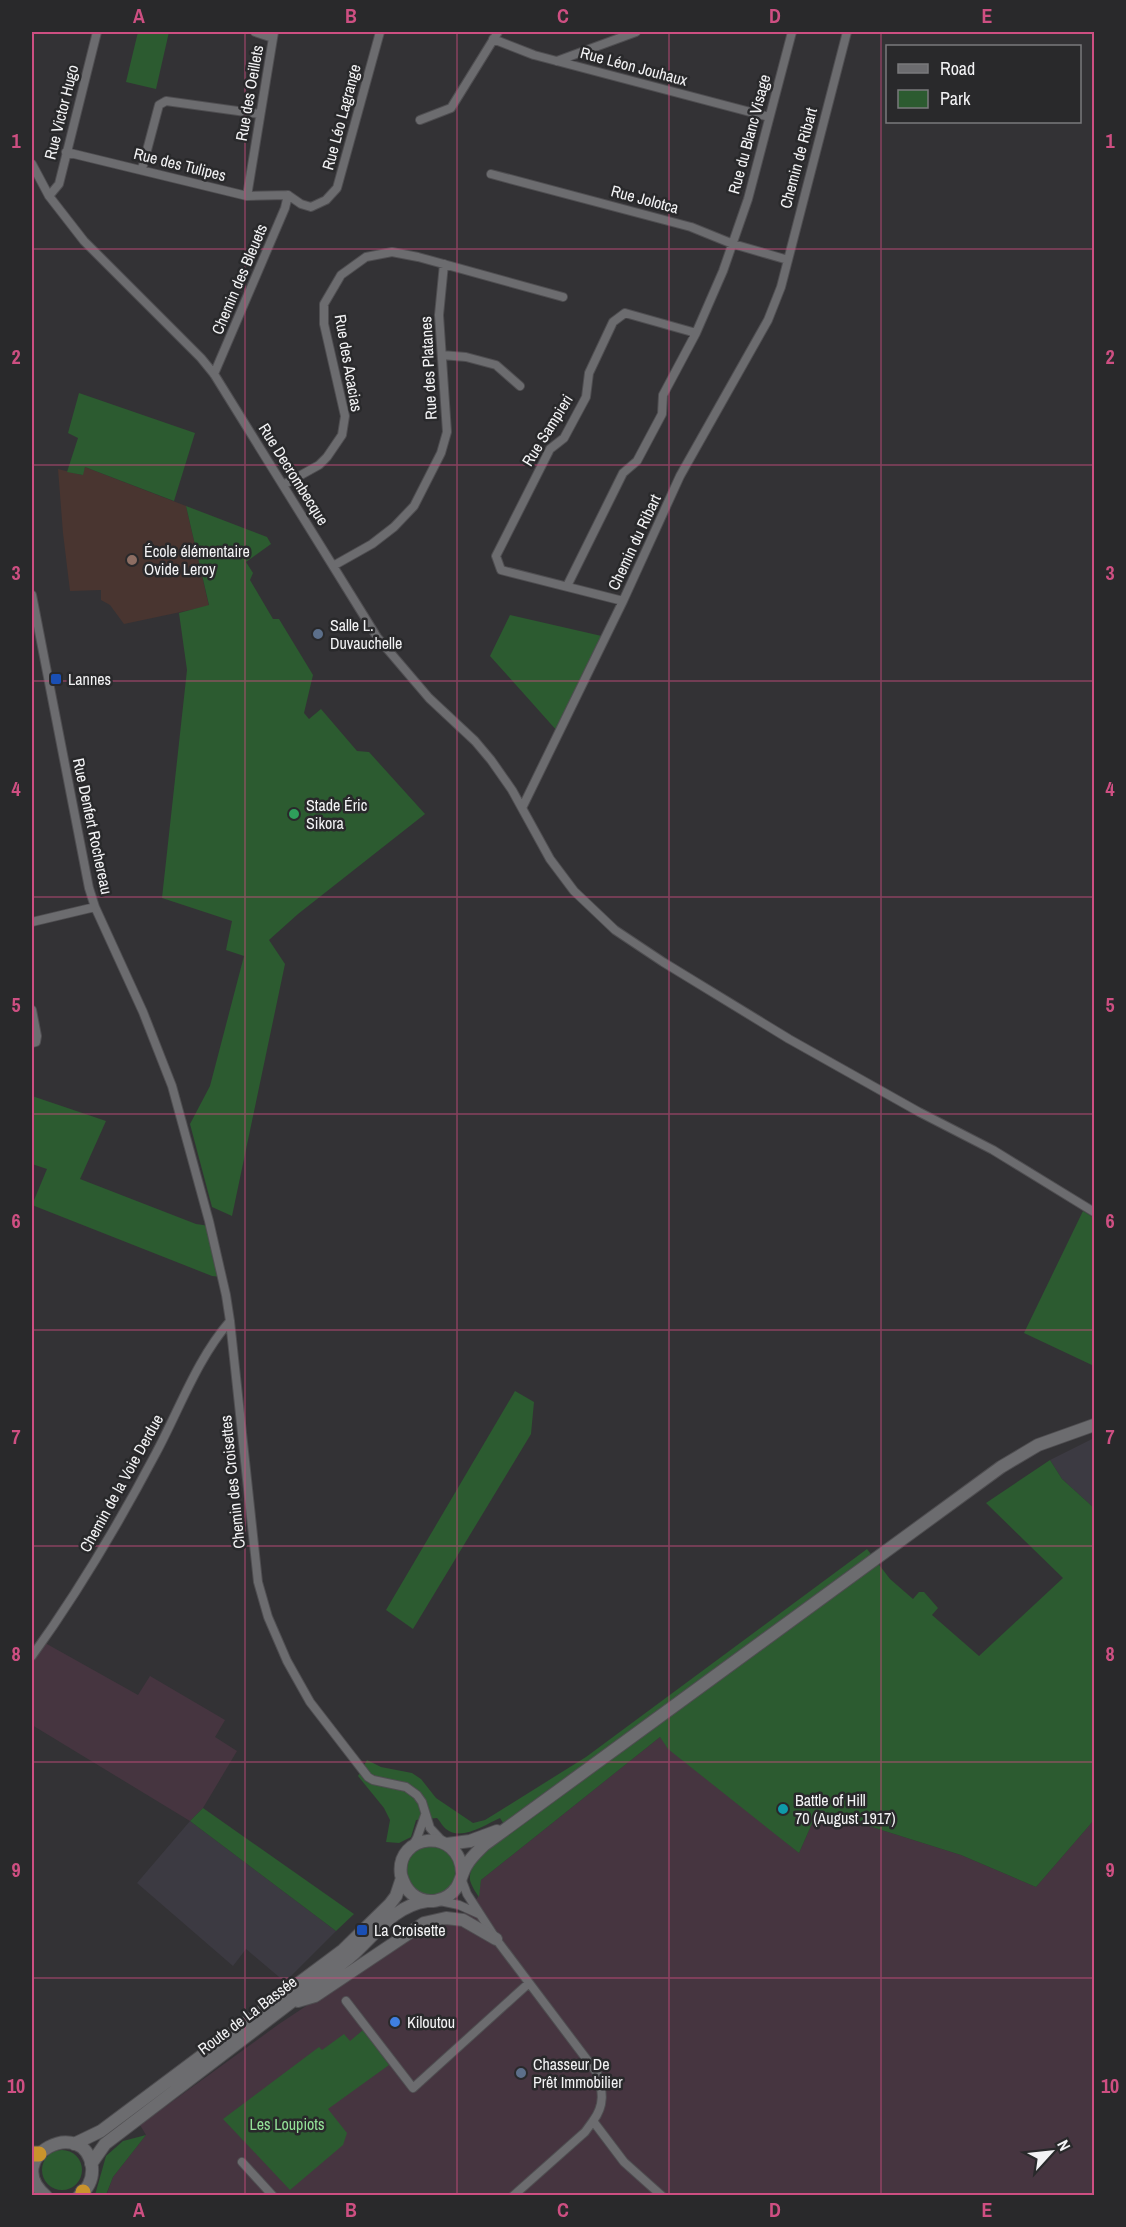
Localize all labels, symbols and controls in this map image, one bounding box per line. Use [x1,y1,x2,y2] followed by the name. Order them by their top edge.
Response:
[133,2,145,29] text: A
[345,2,357,29] text: B
[557,2,569,29] text: C
[769,2,781,29] text: D
[982,2,993,29] text: E
[578,41,690,91] street label: Rue Léon Jouhaux
[230,43,268,143] street label: Rue des Oeillets
[886,45,1081,123] legend
[940,56,975,81] text: Road
[39,62,83,162] street label: Rue Victor Hugo
[316,62,366,172] street label: Rue Léo Lagrange
[722,72,776,196] street label: Rue du Blanc Visage
[940,86,971,111] text: Park
[774,105,822,211] street label: Chemin de Ribart
[11,127,21,154] text: 1
[1105,127,1115,154] text: 1
[132,142,228,186] street label: Rue des Tulipes
[609,179,682,219] street label: Rue Jolotca
[206,220,272,338] street label: Chemin des Bleuets
[330,313,368,413] street label: Rue des Acacias
[414,316,442,420] street label: Rue des Platanes
[11,343,21,370] text: 2
[1105,343,1115,370] text: 2
[516,390,578,470] street label: Rue Sampieri
[254,419,334,529] street label: Rue Decrombecque
[602,490,666,594] street label: Chemin du Ribart
[144,540,250,580] place label: École élémentaire Ovide Leroy
[125,553,139,567] marker: École élémentaire Ovide Leroy
[11,559,21,586] text: 3
[1105,559,1115,586] text: 3
[330,614,402,654] place label: Salle L. Duvauchelle
[311,627,325,641] marker: Salle L. Duvauchelle
[68,668,111,690] place label: Lannes
[49,672,63,686] marker: Lannes
[68,756,118,896] street label: Rue Denfert Rochereau
[11,775,21,802] text: 4
[1105,775,1115,802] text: 4
[306,794,368,834] place label: Stade Éric Sikora
[287,807,301,821] marker: Stade Éric Sikora
[11,991,21,1018] text: 5
[1105,991,1115,1018] text: 5
[11,1207,21,1234] text: 6
[1105,1207,1115,1234] text: 6
[74,1410,168,1556] street label: Chemin de la Voie Derdue
[214,1414,250,1550] street label: Chemin des Croisettes
[11,1423,21,1450] text: 7
[1105,1423,1115,1450] text: 7
[11,1640,21,1667] text: 8
[1105,1640,1115,1667] text: 8
[795,1789,896,1829] place label: Battle of Hill 70 (August 1917)
[776,1802,790,1816] marker: Battle of Hill 70 (August 1917)
[11,1856,21,1883] text: 9
[1105,1856,1115,1883] text: 9
[374,1919,445,1941] place label: La Croisette
[355,1923,369,1937] marker: La Croisette
[193,1970,301,2060] street label: Route de La Bassée
[407,2011,455,2033] place label: Kiloutou
[388,2015,402,2029] marker: Kiloutou
[533,2053,623,2093] place label: Chasseur De Prêt Immobilier
[514,2066,528,2080] marker: Chasseur De Prêt Immobilier
[7,2072,25,2099] text: 10
[1101,2072,1119,2099] text: 10
[249,2113,325,2135] park label: Les Loupiots
[1021,2122,1081,2182] north arrow
[1052,2136,1076,2154] text: N
[133,2196,145,2223] text: A
[345,2196,357,2223] text: B
[557,2196,569,2223] text: C
[769,2196,781,2223] text: D
[982,2196,993,2223] text: E

